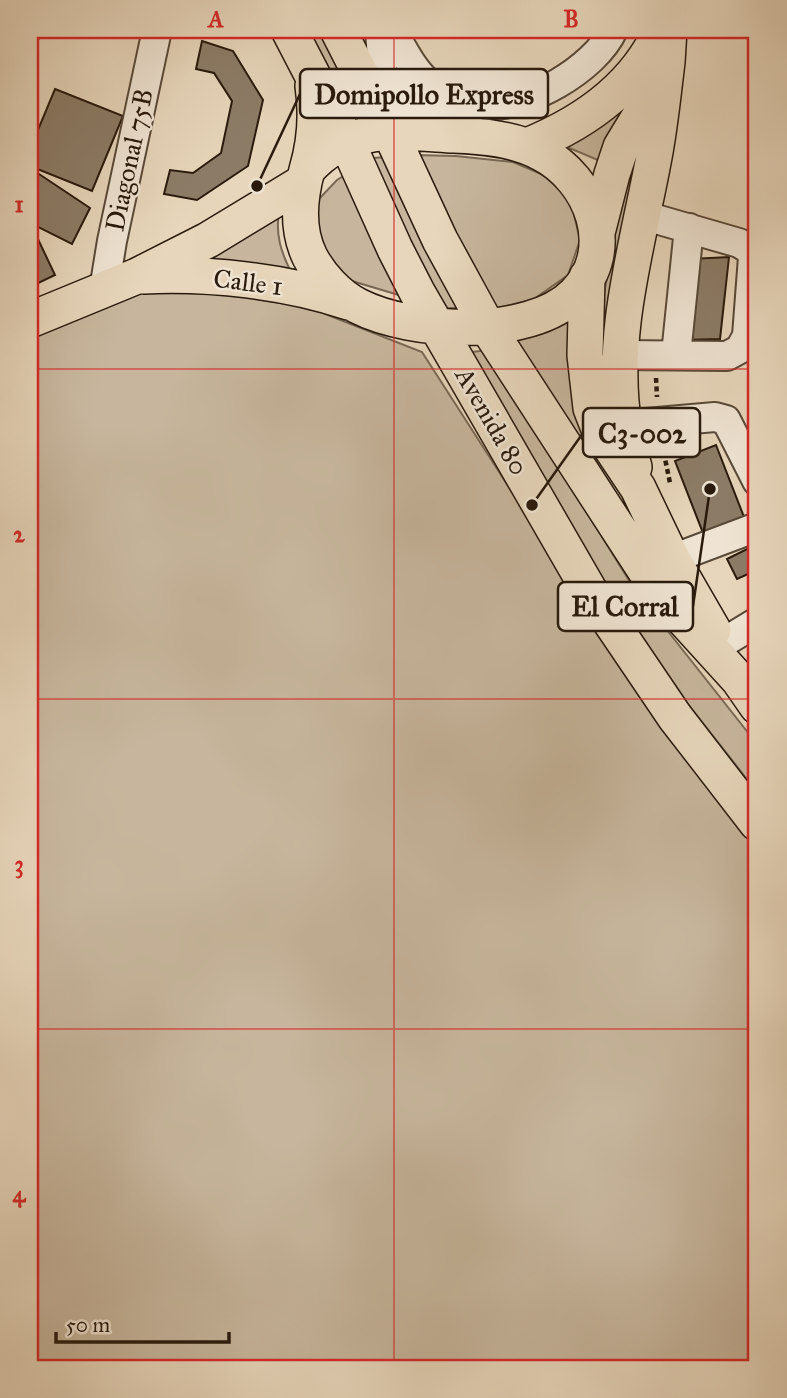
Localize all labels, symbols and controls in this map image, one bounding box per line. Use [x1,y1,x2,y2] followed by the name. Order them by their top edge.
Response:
[206,5,224,33] text: A
[563,5,579,33] text: B
[300,69,548,118] callout: Domipollo Express
[314,77,534,112] text: Domipollo Express
[98,86,160,234] street label: Diagonal 75B
[14,190,24,218] text: 1
[212,262,284,302] street label: Calle 1
[448,361,536,481] street label: Avenida 80
[583,408,700,457] callout: C3-002
[598,416,687,451] text: C3-002
[13,520,25,548] text: 2
[558,582,693,631] callout: El Corral
[571,589,679,624] text: El Corral
[14,850,24,879] text: 3
[13,1180,27,1208] text: 4
[56,1300,229,1344] scale bar
[66,1312,111,1338] text: 50 m

